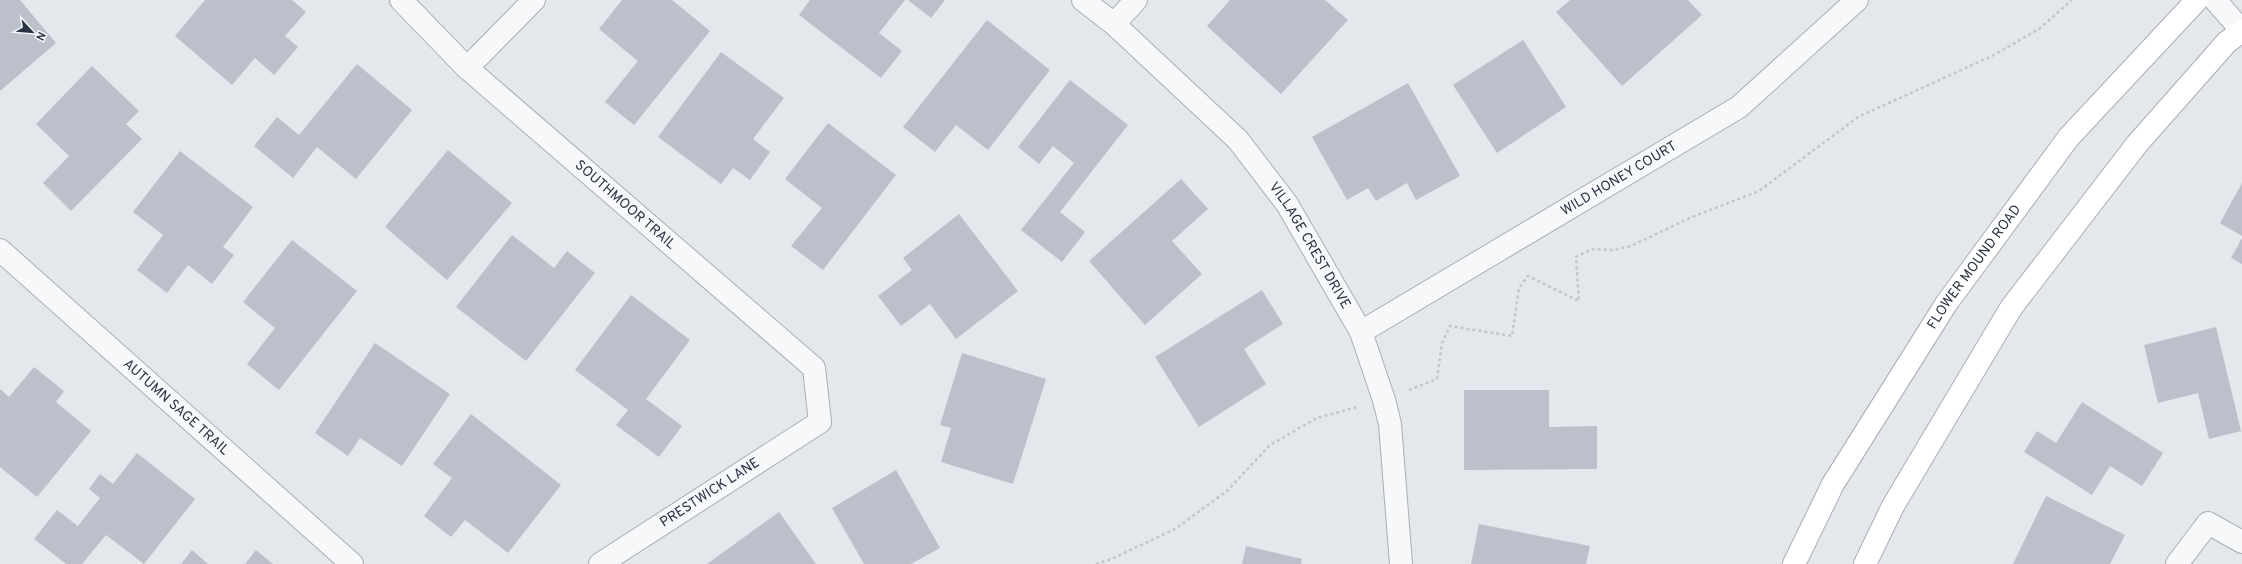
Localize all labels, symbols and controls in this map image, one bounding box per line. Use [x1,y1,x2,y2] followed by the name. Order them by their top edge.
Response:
[12,12,52,52] north arrow
[32,29,48,43] text: N
[1558,138,1680,220] street label: WILD HONEY COURT
[571,157,679,253] street label: SOUTHMOOR TRAIL
[1265,179,1354,312] street label: VILLAGE CREST DRIVE
[1924,201,2025,332] street label: FLOWER MOUND ROAD
[120,355,233,459] street label: AUTUMN SAGE TRAIL
[657,455,763,531] street label: PRESTWICK LANE

